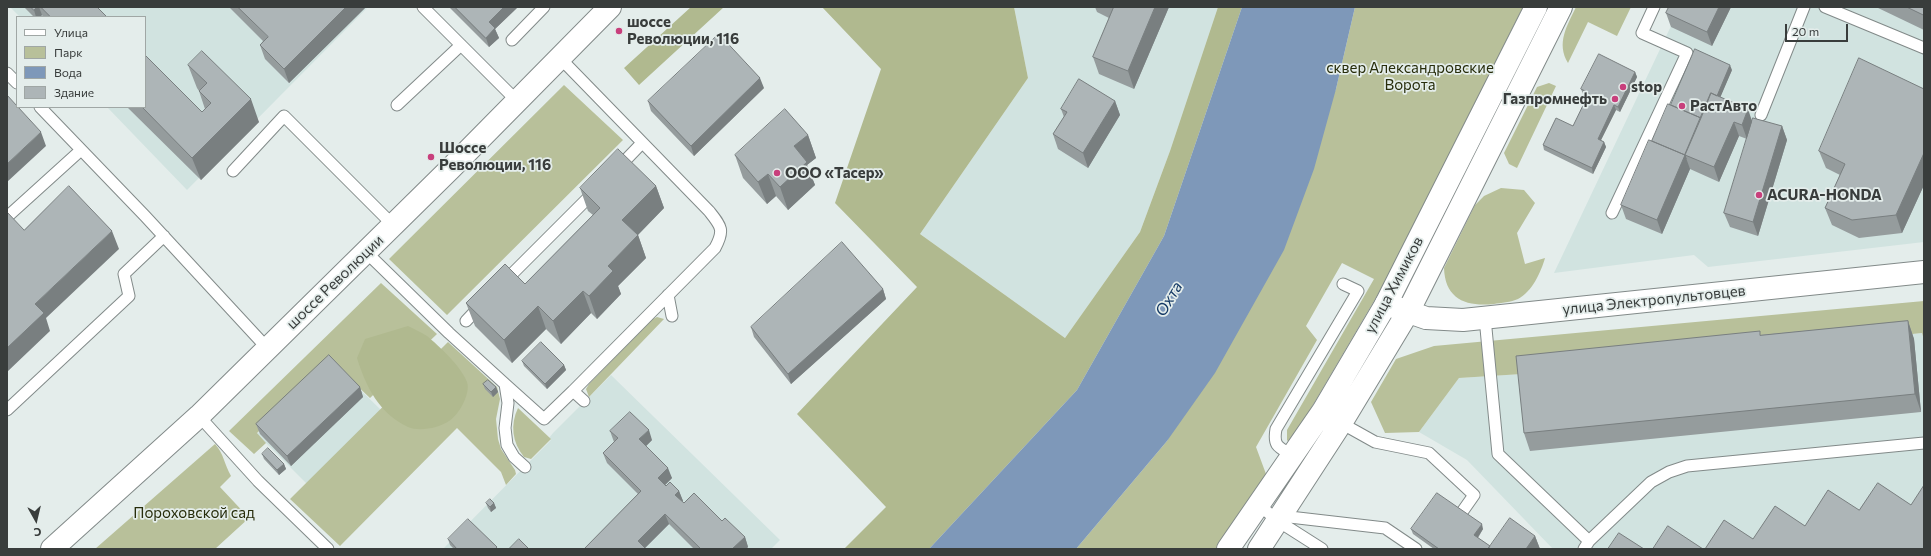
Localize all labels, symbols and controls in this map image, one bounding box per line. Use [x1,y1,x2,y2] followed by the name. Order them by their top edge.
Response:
[627,13,739,48] place label: шоссе Революции, 116
[16,16,146,108] legend
[1787,16,1850,42] scale bar
[1792,24,1819,38] text: 20 m
[54,25,88,39] text: Улица
[614,26,624,36] marker: шоссе Революции, 116
[54,45,83,59] text: Парк
[1326,59,1494,94] park label: сквер Александровские Ворота
[54,65,82,79] text: Вода
[1631,78,1662,96] place label: stop
[1618,82,1628,92] marker: stop
[54,85,94,99] text: Здание
[1503,90,1607,108] place label: Газпромнефть
[1610,94,1620,104] marker: Газпромнефть
[1690,97,1757,115] place label: РастАвто
[1677,101,1687,111] marker: РастАвто
[439,139,551,174] place label: Шоссе Революции, 116
[426,152,436,162] marker: Шоссе Революции, 116
[785,164,884,182] place label: ООО «Тасер»
[772,168,782,178] marker: ООО «Тасер»
[1767,186,1882,204] place label: ACURA-HONDA
[1754,190,1764,200] marker: ACURA-HONDA
[283,231,387,333] street label: шоссе Революции
[1361,234,1427,336] street label: улица Химиков
[1151,278,1187,320] water label: Охта
[1562,281,1746,319] street label: улица Электропультовцев
[16,500,56,540] north arrow
[133,504,255,522] park label: Пороховской сад
[33,525,42,539] text: С

